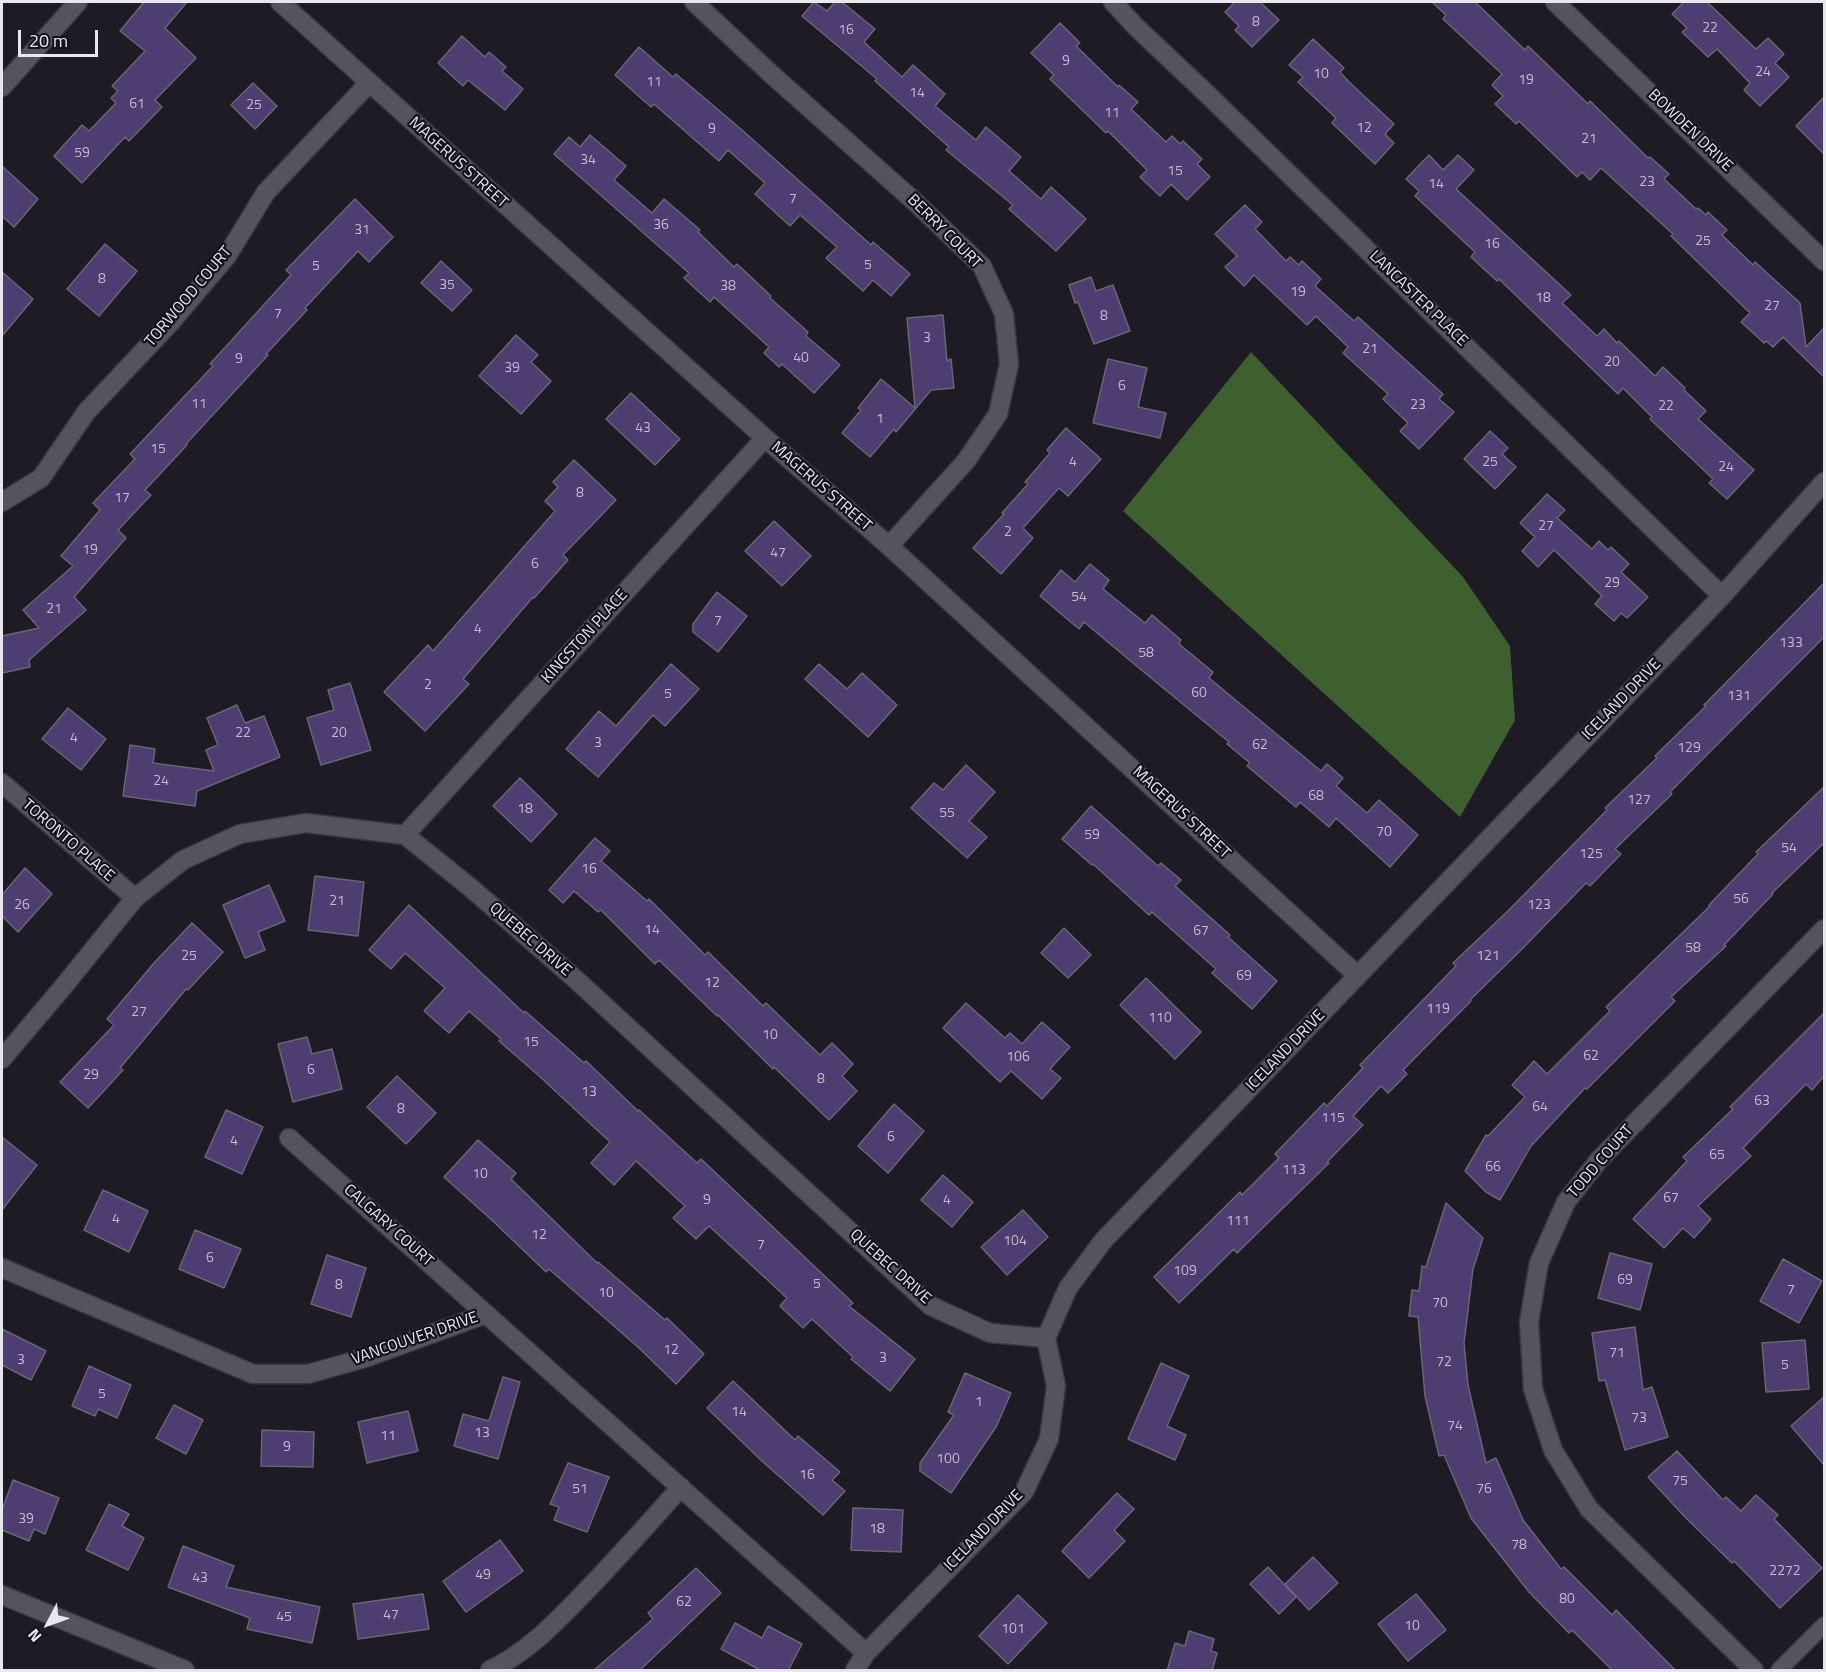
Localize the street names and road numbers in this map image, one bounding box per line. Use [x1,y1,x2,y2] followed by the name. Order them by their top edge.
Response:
[1644,86,1736,176] street label: BOWDEN DRIVE
[404,113,512,213] street label: MAGERUS STREET
[903,191,985,273] street label: BERRY COURT
[141,243,237,351] street label: TORWOOD COURT
[1365,247,1471,351] street label: LANCASTER PLACE
[767,438,875,536] street label: MAGERUS STREET
[538,586,632,688] street label: KINGSTON PLACE
[1578,655,1666,745] street label: ICELAND DRIVE
[1128,763,1234,863] street label: MAGERUS STREET
[18,796,118,886] street label: TORONTO PLACE
[485,899,575,981] street label: QUEBEC DRIVE
[1242,1006,1330,1096] street label: ICELAND DRIVE
[1564,1122,1638,1202] street label: TODD COURT
[339,1181,437,1271] street label: CALGARY COURT
[845,1225,935,1309] street label: QUEBEC DRIVE
[349,1308,481,1370] street label: VANCOUVER DRIVE
[940,1486,1028,1576] street label: ICELAND DRIVE

